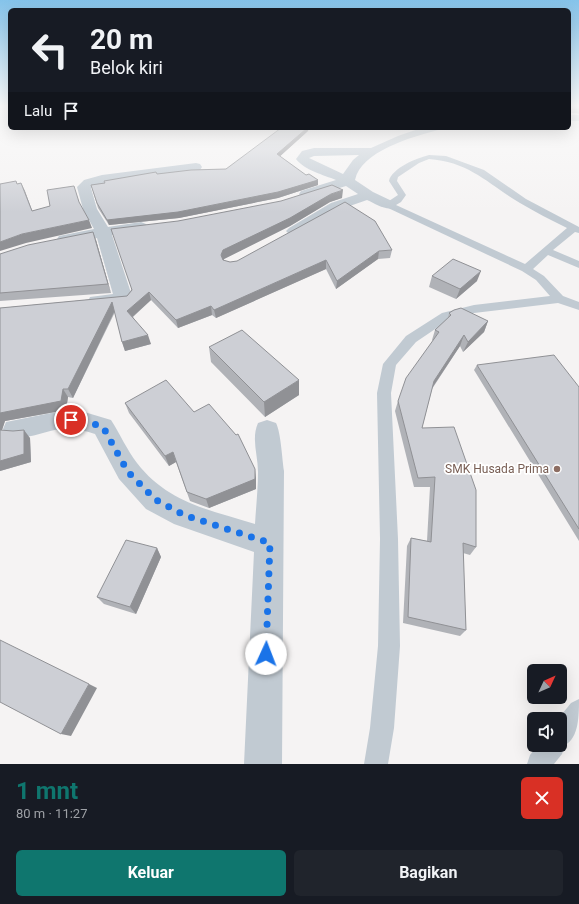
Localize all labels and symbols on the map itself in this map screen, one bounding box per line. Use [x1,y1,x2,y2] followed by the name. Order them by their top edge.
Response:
[54,403,88,437] pin
[445,462,549,476] place label: SMK Husada Prima
[552,464,562,474] marker: SMK Husada Prima
[245,633,287,675] position arrow
[527,664,567,704] north arrow

